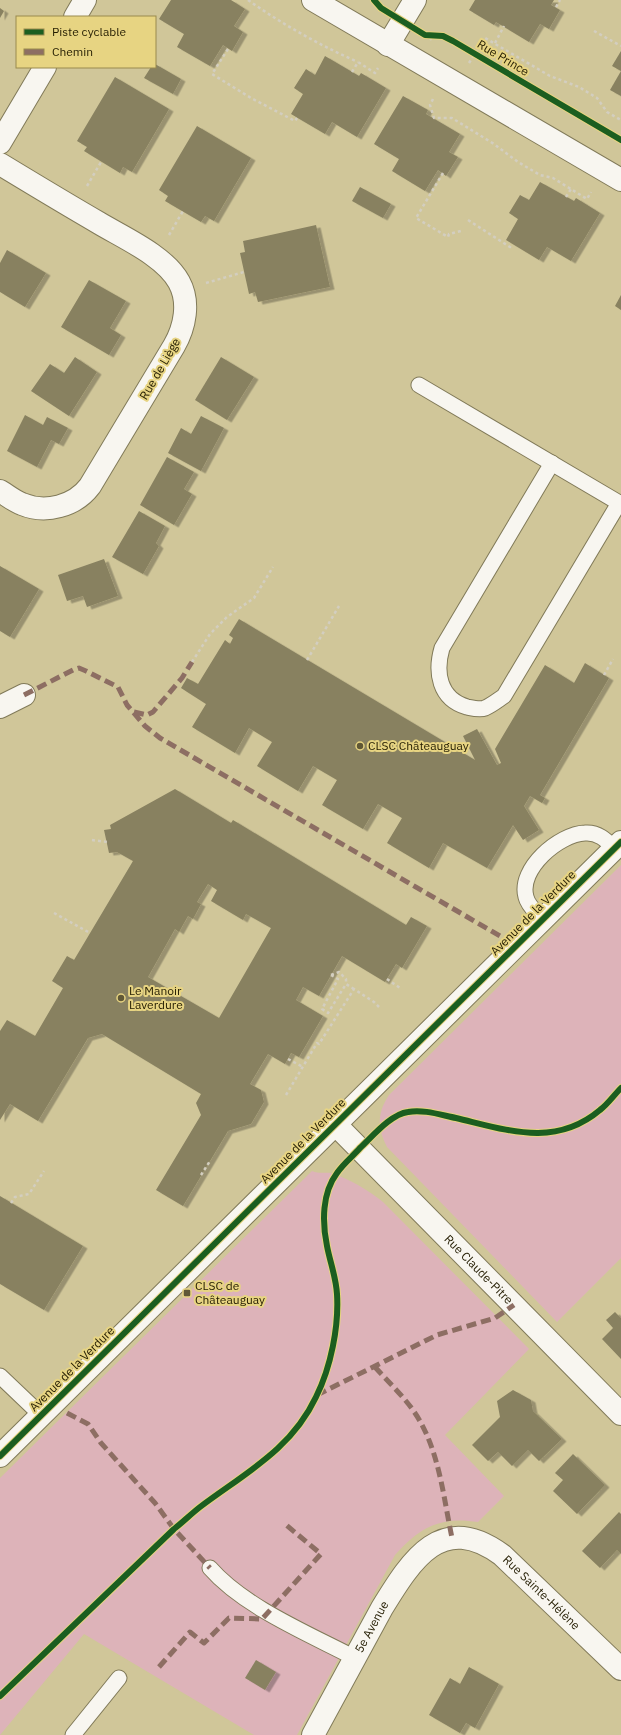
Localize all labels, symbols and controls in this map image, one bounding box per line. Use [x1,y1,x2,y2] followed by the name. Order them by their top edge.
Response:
[16,16,156,68] legend
[52,24,127,39] text: Piste cyclable
[475,36,532,79] street label: Rue Prince
[52,44,93,59] text: Chemin
[136,335,183,402] street label: Rue de Liège
[368,738,469,753] place label: CLSC Châteauguay
[355,741,365,751] marker: CLSC Châteauguay
[487,867,579,958] street label: Avenue de la Verdure
[129,983,183,1012] place label: Le Manoir Laverdure
[116,993,126,1003] marker: Le Manoir Laverdure
[257,1095,349,1186] street label: Avenue de la Verdure
[441,1231,517,1307] street label: Rue Claude-Pitre
[195,1278,265,1307] place label: CLSC de Châteauguay
[182,1288,192,1298] marker: CLSC de Châteauguay
[26,1323,118,1414] street label: Avenue de la Verdure
[500,1552,584,1633] street label: Rue Sainte-Hélène
[351,1598,392,1655] street label: 5e Avenue

